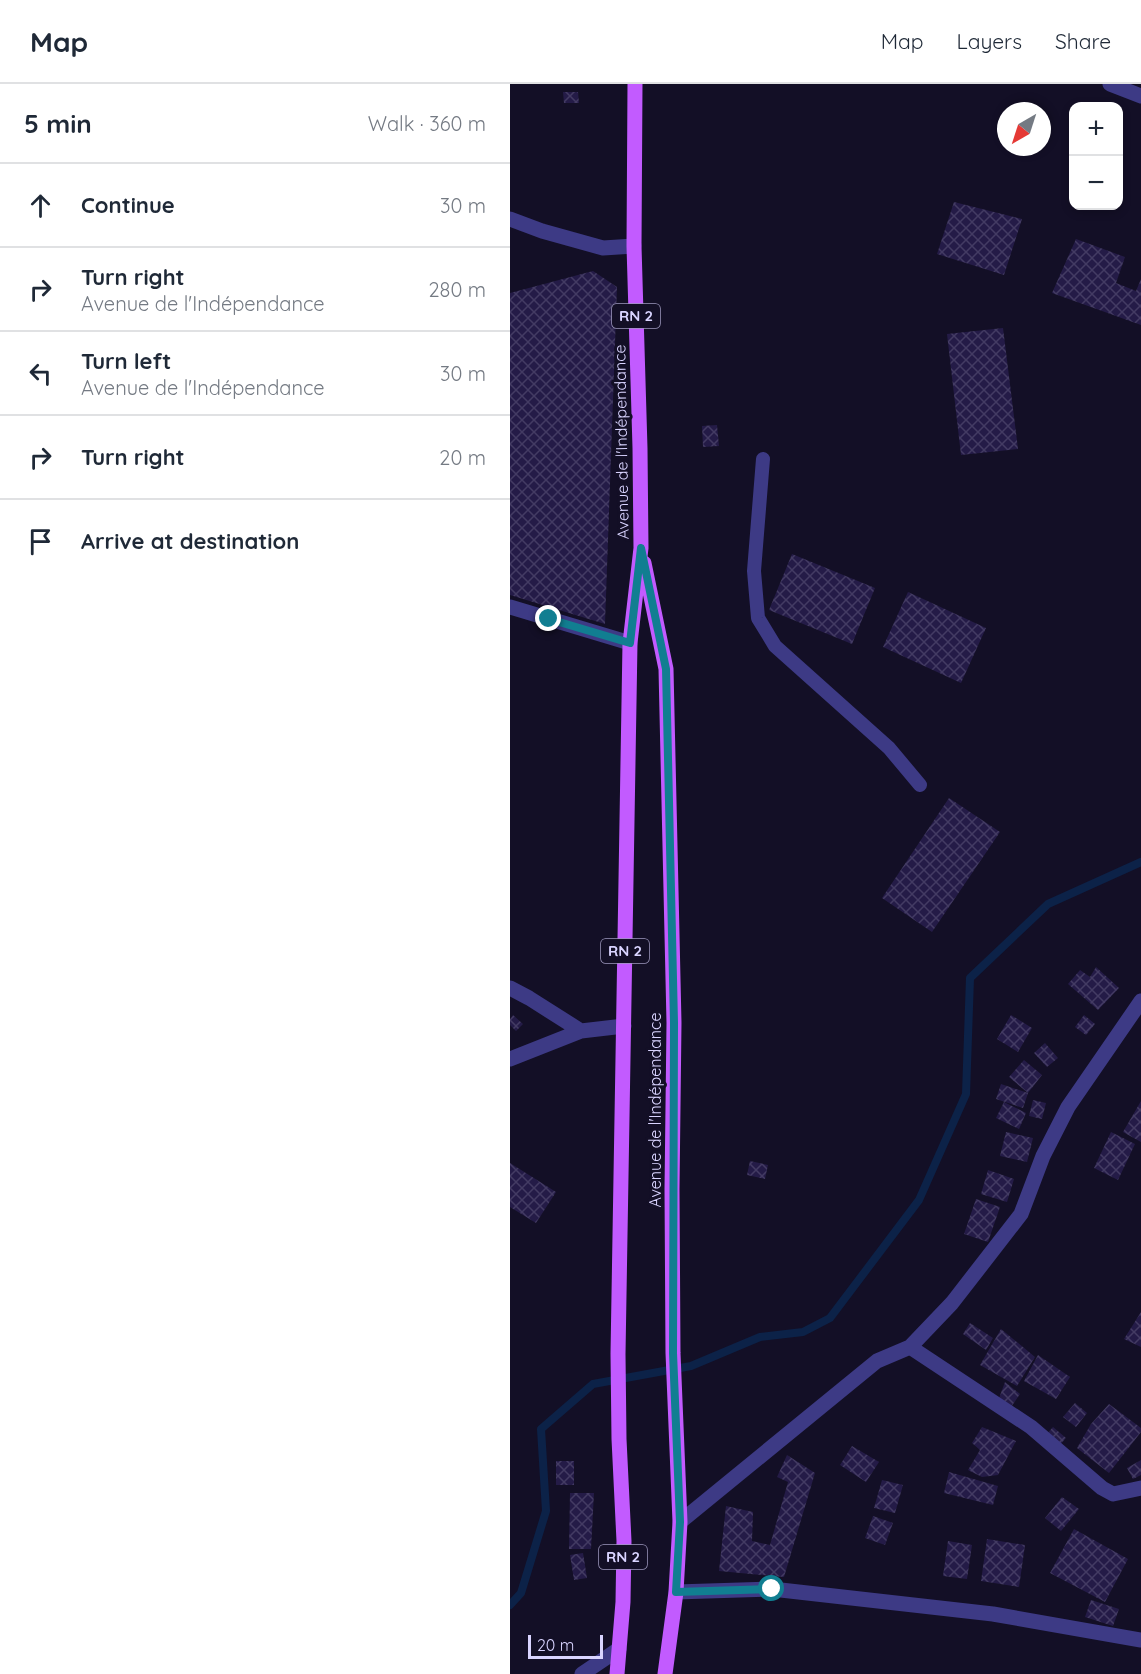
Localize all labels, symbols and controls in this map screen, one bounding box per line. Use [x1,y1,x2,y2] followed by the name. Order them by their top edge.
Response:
[30,24,88,59] text: Map
[881,28,924,54] text: Map
[957,28,1022,54] text: Layers
[1055,28,1111,54] text: Share
[997,102,1051,156] north arrow
[1069,102,1123,210] map controls
[1069,102,1123,156] button: +
[24,107,92,140] text: 5 min
[368,111,486,136] text: Walk · 360 m
[1069,156,1123,210] button: −
[24,189,57,222] icon: ahead
[81,191,175,219] text: Continue
[440,193,486,218] text: 30 m
[81,263,185,291] text: Turn right
[24,273,57,306] icon: right
[429,277,486,302] text: 280 m
[81,291,325,316] text: Avenue de l'Indépendance
[612,304,660,328] road number: RN 2
[609,344,633,540] street label: Avenue de l'Indépendance
[81,347,171,375] text: Turn left
[24,357,57,390] icon: left
[440,361,486,386] text: 30 m
[81,375,325,400] text: Avenue de l'Indépendance
[24,441,57,474] icon: right
[81,443,185,471] text: Turn right
[439,445,486,470] text: 20 m
[24,525,57,558] icon: arrive
[81,527,299,555] text: Arrive at destination
[535,605,561,631] route end
[601,939,649,963] road number: RN 2
[645,1013,665,1207] street label: Avenue de l'Indépendance
[599,1545,647,1569] road number: RN 2
[758,1575,784,1601] route start
[528,1632,603,1660] scale bar
[537,1635,574,1655] text: 20 m

